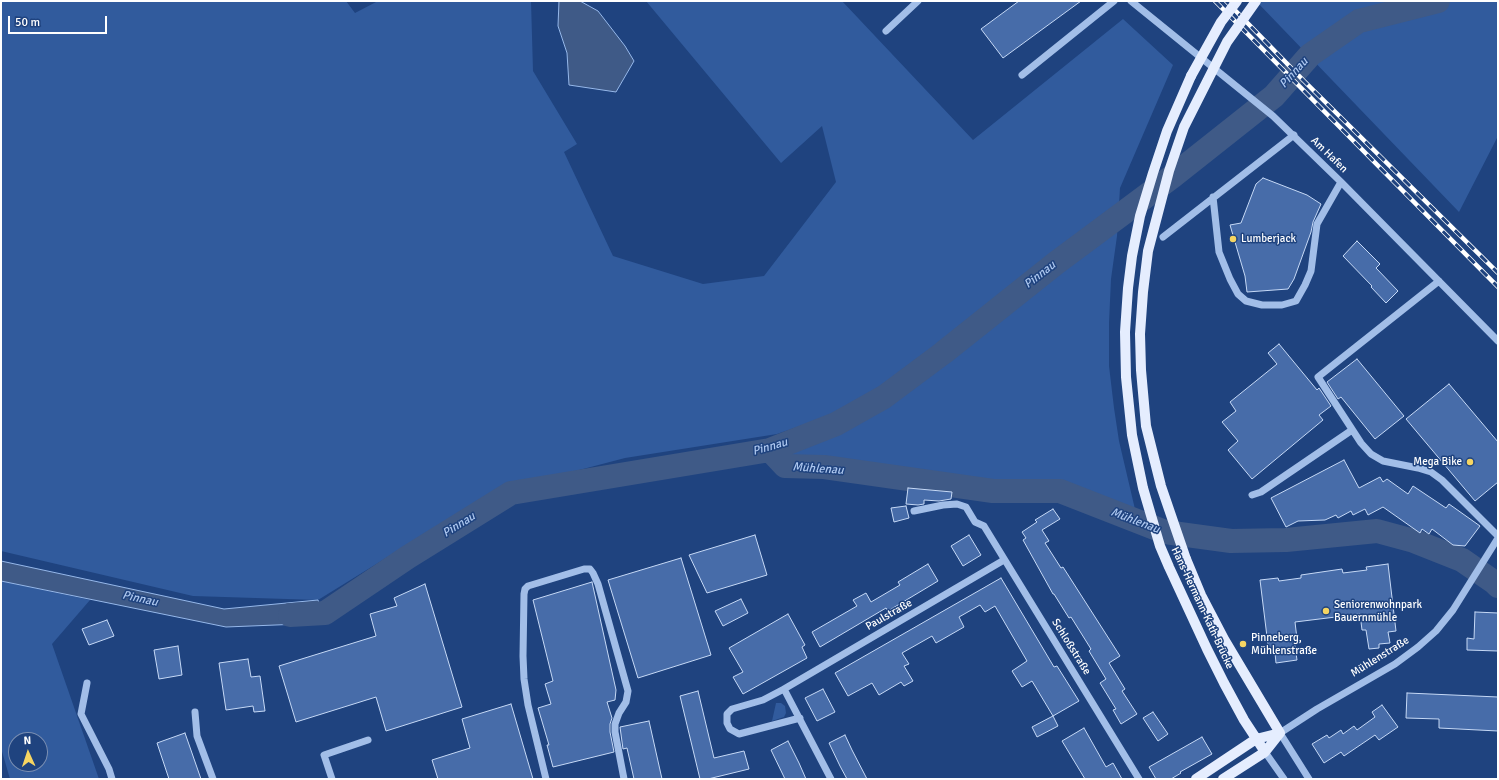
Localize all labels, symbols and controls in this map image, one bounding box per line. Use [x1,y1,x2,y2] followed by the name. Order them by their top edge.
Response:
[10,8,109,34] scale bar
[15,15,40,30] text: 50 m
[1277,55,1311,91] water label: Pinnau
[1308,134,1350,176] street label: Am Hafen
[1241,232,1296,246] place label: Lumberjack
[1228,234,1238,244] marker: Lumberjack
[1021,258,1059,292] water label: Pinnau
[751,435,789,459] water label: Pinnau
[1413,455,1462,469] place label: Mega Bike
[1465,457,1475,467] marker: Mega Bike
[792,460,844,478] water label: Mühlenau
[1108,505,1162,537] water label: Mühlenau
[440,509,478,541] water label: Pinnau
[1168,545,1236,671] street label: Hans-Hermann-Kath-Brücke
[121,588,159,610] water label: Pinnau
[863,596,915,634] street label: Paulstraße
[1334,598,1422,624] place label: Seniorenwohnpark Bauernmühle
[1321,606,1331,616] marker: Seniorenwohnpark Bauernmühle
[1049,617,1093,677] street label: Schloßstraße
[1251,631,1317,657] place label: Pinneberg, Mühlenstraße
[1348,634,1412,680] street label: Mühlenstraße
[1238,639,1248,649] marker: Pinneberg, Mühlenstraße
[8,732,48,772] north arrow
[23,734,32,747] text: N

